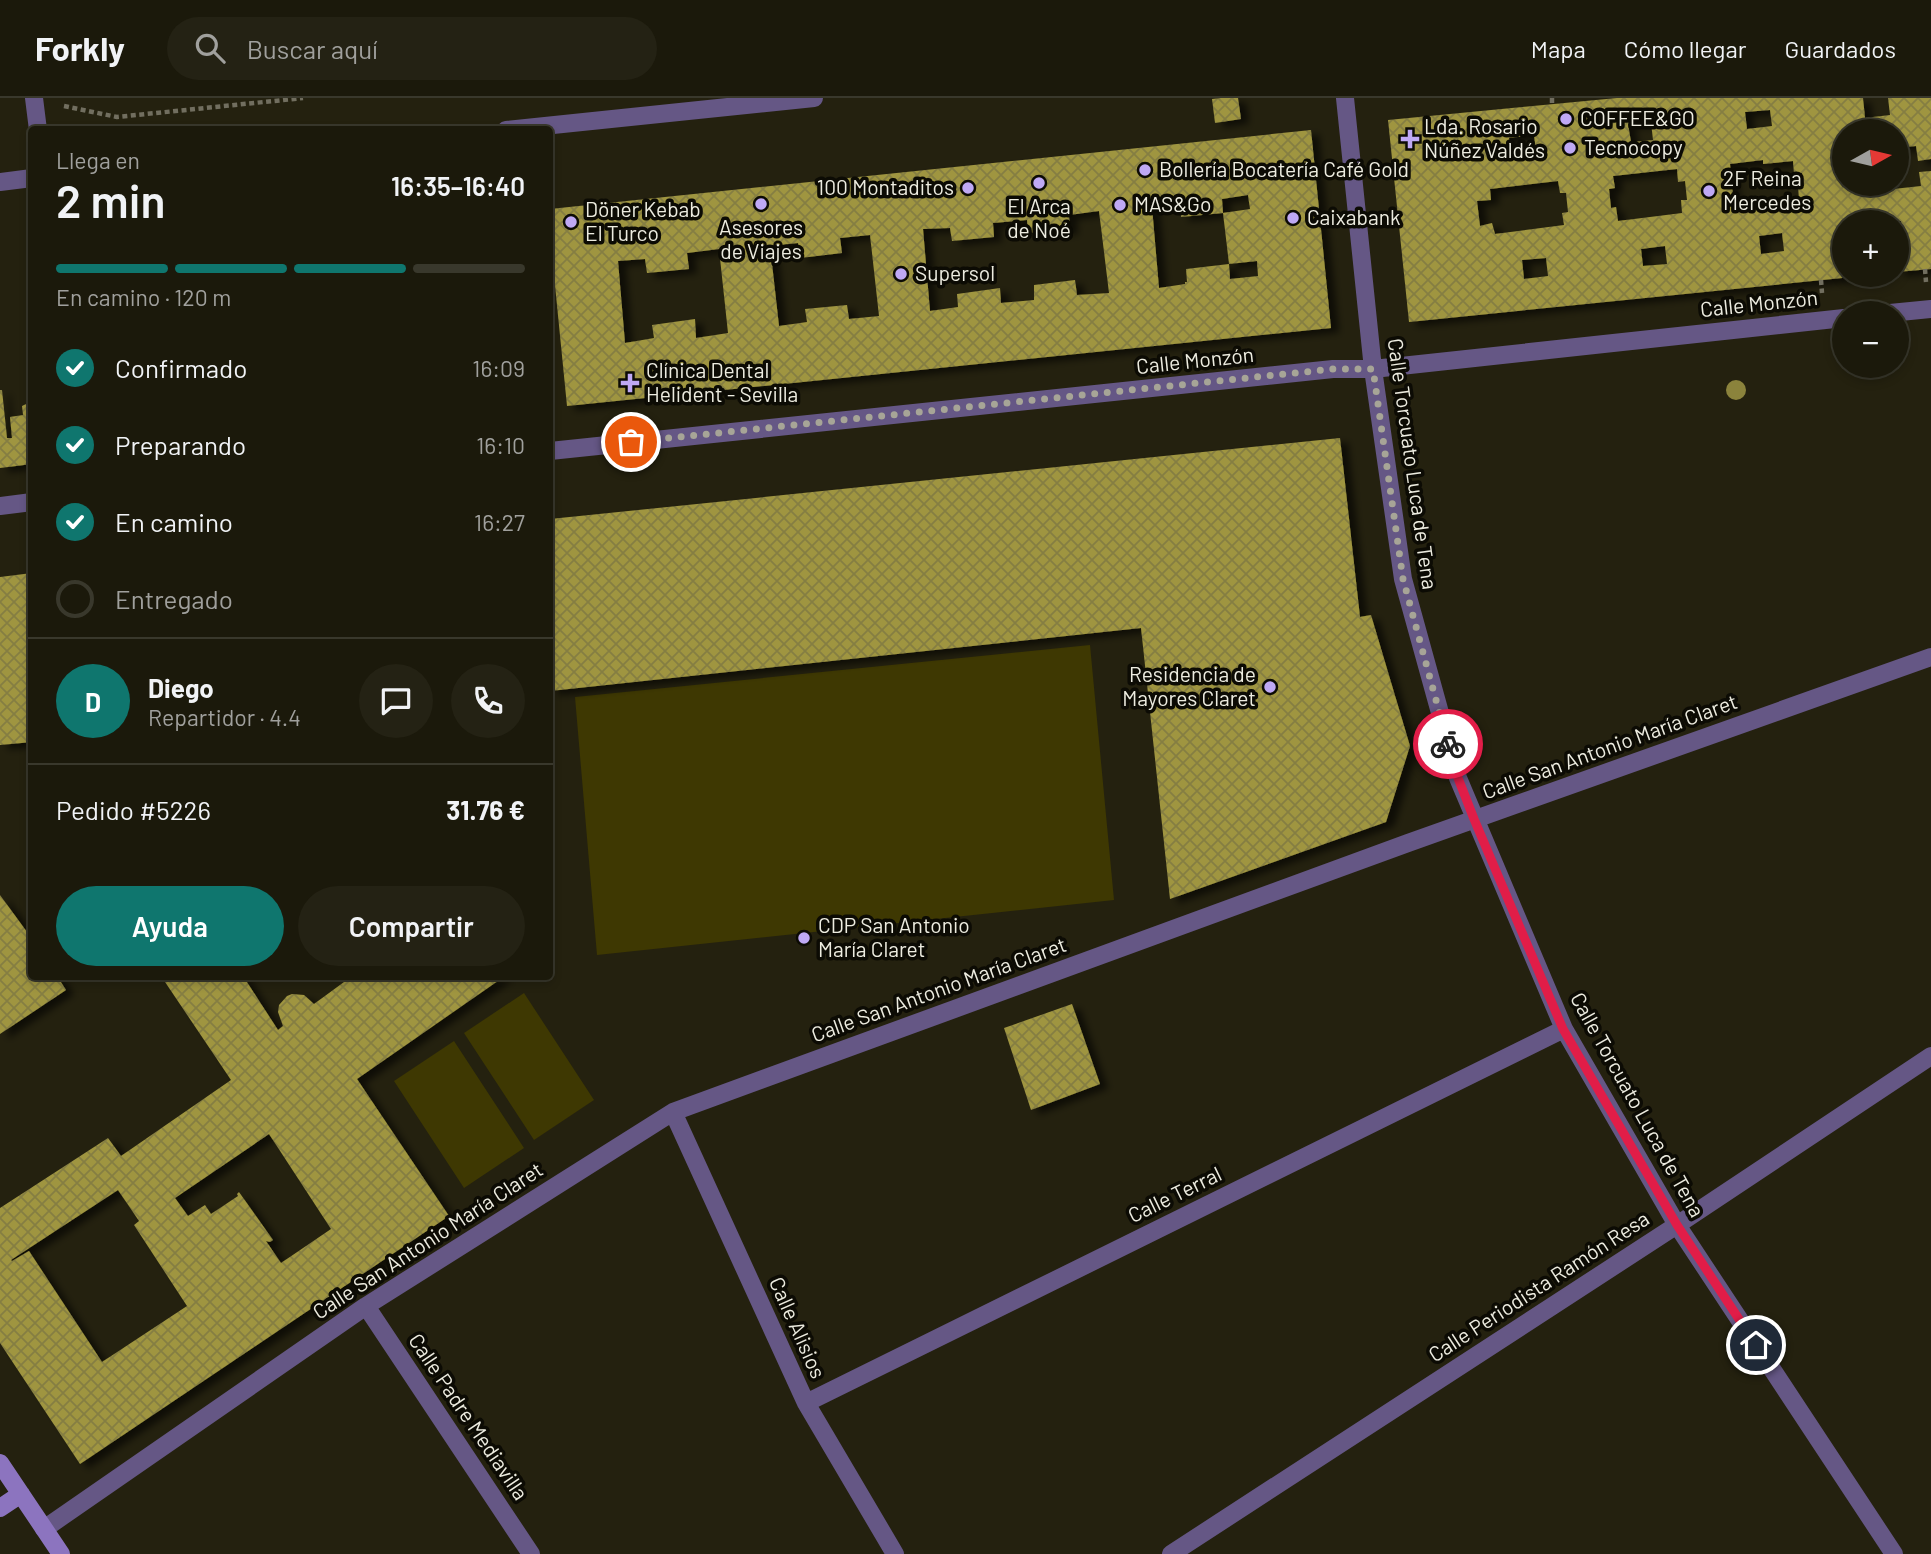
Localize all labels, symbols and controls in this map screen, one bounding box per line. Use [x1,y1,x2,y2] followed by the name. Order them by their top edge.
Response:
[167,17,657,80] search box
[35,28,125,68] text: Forkly
[191,29,229,67] icon: search
[247,33,378,64] text: Buscar aquí
[1531,34,1586,63] text: Mapa
[1624,34,1746,63] text: Cómo llegar
[1784,34,1896,63] text: Guardados
[1580,105,1695,130] place label: COFFEE&GO
[1558,111,1574,127] marker: COFFEE&GO
[1424,113,1545,162] place label: Lda. Rosario Núñez Valdés
[1832,119,1909,196] north arrow
[1832,119,1909,378] map controls
[1402,131,1418,147] marker: Lda. Rosario Núñez Valdés
[1584,134,1683,159] place label: Tecnocopy
[1562,140,1578,156] marker: Tecnocopy
[56,146,140,174] text: Llega en
[1159,156,1409,181] place label: Bollería Bocatería Café Gold
[1137,162,1153,178] marker: Bollería Bocatería Café Gold
[1723,165,1811,214] place label: 2F Reina Mercedes
[391,170,525,201] text: 16:35–16:40
[56,172,165,227] text: 2 min
[817,174,954,199] place label: 100 Montaditos
[1031,175,1047,191] marker: El Arca de Noé
[960,180,976,196] marker: 100 Montaditos
[1701,183,1717,199] marker: 2F Reina Mercedes
[1134,191,1211,216] place label: MAS&Go
[1007,193,1071,242] place label: El Arca de Noé
[585,196,701,245] place label: Döner Kebab El Turco
[753,196,769,212] marker: Asesores de Viajes
[1112,197,1128,213] marker: MAS&Go
[1307,204,1400,229] place label: Caixabank
[1285,210,1301,226] marker: Caixabank
[1832,210,1909,287] button: +
[563,214,579,230] marker: Döner Kebab El Turco
[719,214,803,263] place label: Asesores de Viajes
[915,260,995,285] place label: Supersol
[893,266,909,282] marker: Supersol
[56,283,231,311] text: En camino · 120 m
[1699,284,1819,321] street label: Calle Monzón
[1832,301,1909,378] button: −
[1383,337,1443,591] street label: Calle Torcuato Luca de Tena
[1135,341,1255,378] street label: Calle Monzón
[56,349,94,387] icon: check
[115,352,247,383] text: Confirmado
[472,354,525,382] text: 16:09
[646,357,798,406] place label: Clínica Dental Helident - Sevilla
[620,373,640,393] marker: Clínica Dental Helident - Sevilla
[601,412,661,472] pin
[612,423,650,461] icon: bag
[56,426,94,464] icon: check
[115,429,246,460] text: Preparando
[476,431,525,459] text: 16:10
[56,503,94,541] icon: check
[115,506,233,537] text: En camino
[474,508,525,536] text: 16:27
[115,583,233,614] text: Entregado
[1122,661,1256,710] place label: Residencia de Mayores Claret
[359,664,433,738] button: chat
[451,664,525,738] button: phone
[148,672,214,703] text: Diego
[1262,679,1278,695] marker: Residencia de Mayores Claret
[85,686,101,717] text: D
[1479,688,1740,803] street label: Calle San Antonio María Claret
[148,703,301,731] text: Repartidor · 4.4
[1413,709,1483,779] courier
[1429,725,1467,763] icon: bike
[56,794,211,825] text: Pedido #5226
[446,794,525,825] text: 31.76 €
[56,886,284,966] button: Ayuda
[298,886,525,966] button: Compartir
[818,912,970,961] place label: CDP San Antonio María Claret
[796,930,812,946] marker: CDP San Antonio María Claret
[808,931,1069,1046] street label: Calle San Antonio María Claret
[1566,987,1711,1221] street label: Calle Torcuato Luca de Tena
[307,1156,547,1324] street label: Calle San Antonio María Claret
[1124,1160,1225,1227] street label: Calle Terral
[1423,1205,1653,1366] street label: Calle Periodista Ramón Resa
[765,1273,832,1382] street label: Calle Alisios
[1726,1315,1786,1375] pin
[1737,1326,1775,1364] icon: home
[404,1328,534,1504] street label: Calle Padre Mediavilla

